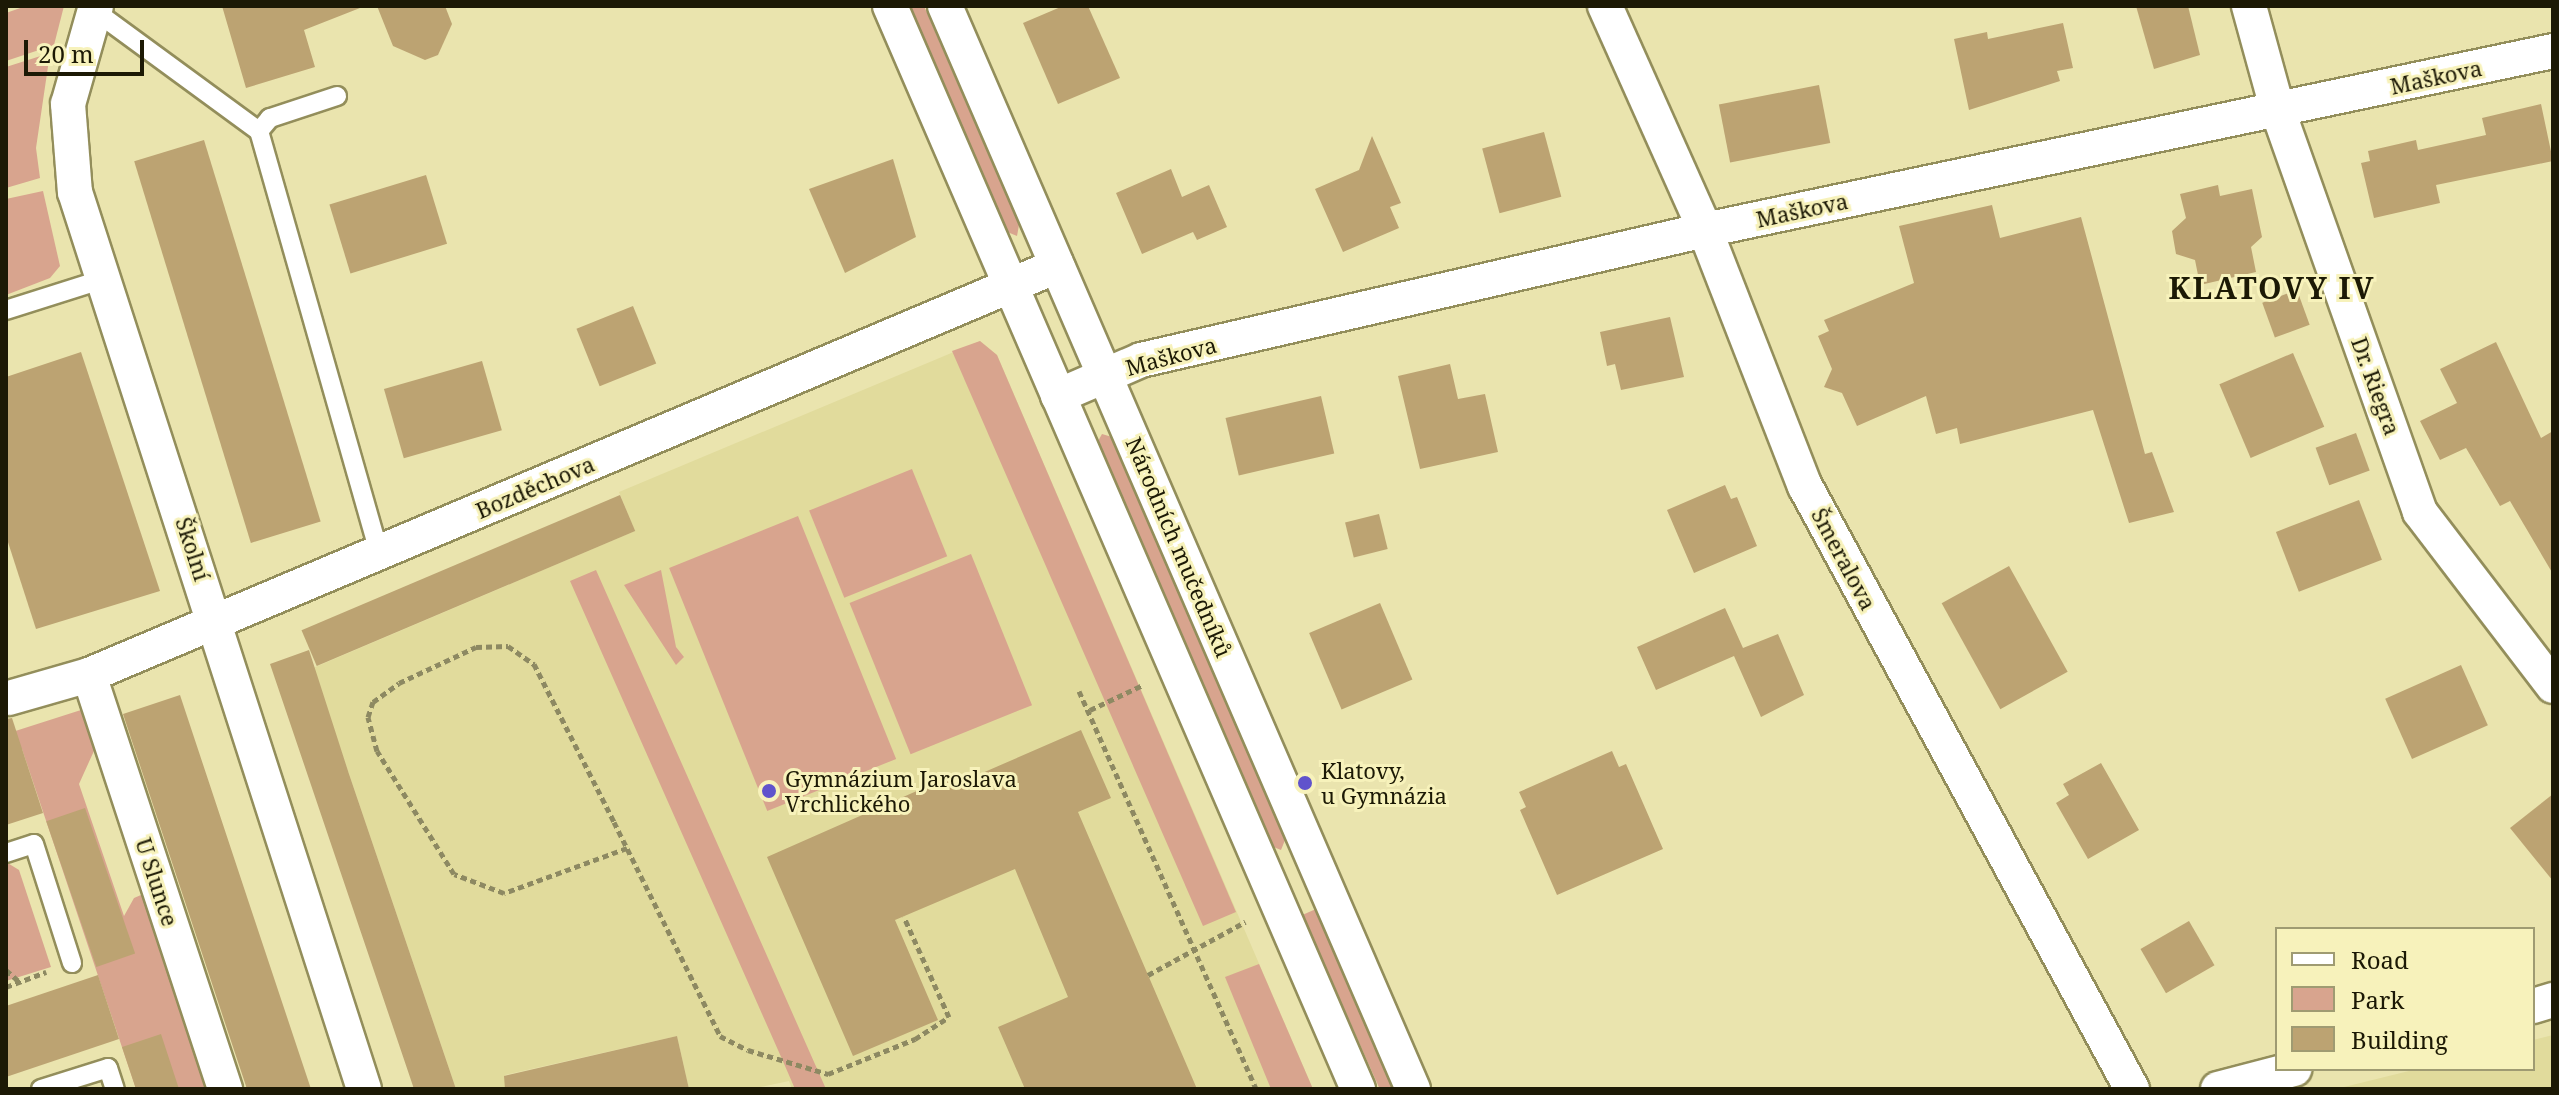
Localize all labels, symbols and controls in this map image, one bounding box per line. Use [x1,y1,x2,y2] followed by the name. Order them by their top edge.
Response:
[28,24,148,74] scale bar
[38,37,94,70] text: 20 m
[2388,54,2484,100] street label: Maškova
[1754,187,1850,233] street label: Maškova
[2169,270,2375,306] district label: KLATOVY IV
[1123,331,1219,381] street label: Maškova
[2346,334,2406,438] street label: Dr. Riegra
[1121,433,1237,661] street label: Národních mučedníků
[472,450,598,524] street label: Bozděchova
[1806,504,1882,614] street label: Šmeralova
[170,514,216,584] street label: Školní
[1321,757,1447,808] place label: Klatovy, u Gymnázia
[785,765,1017,816] place label: Gymnázium Jaroslava Vrchlického
[1296,774,1314,792] marker: Klatovy, u Gymnázia
[760,782,778,800] marker: Gymnázium Jaroslava Vrchlického
[130,835,184,929] street label: U Slunce
[2275,927,2535,1071] legend
[2351,943,2409,976] text: Road
[2351,983,2404,1016] text: Park
[2351,1023,2448,1056] text: Building

